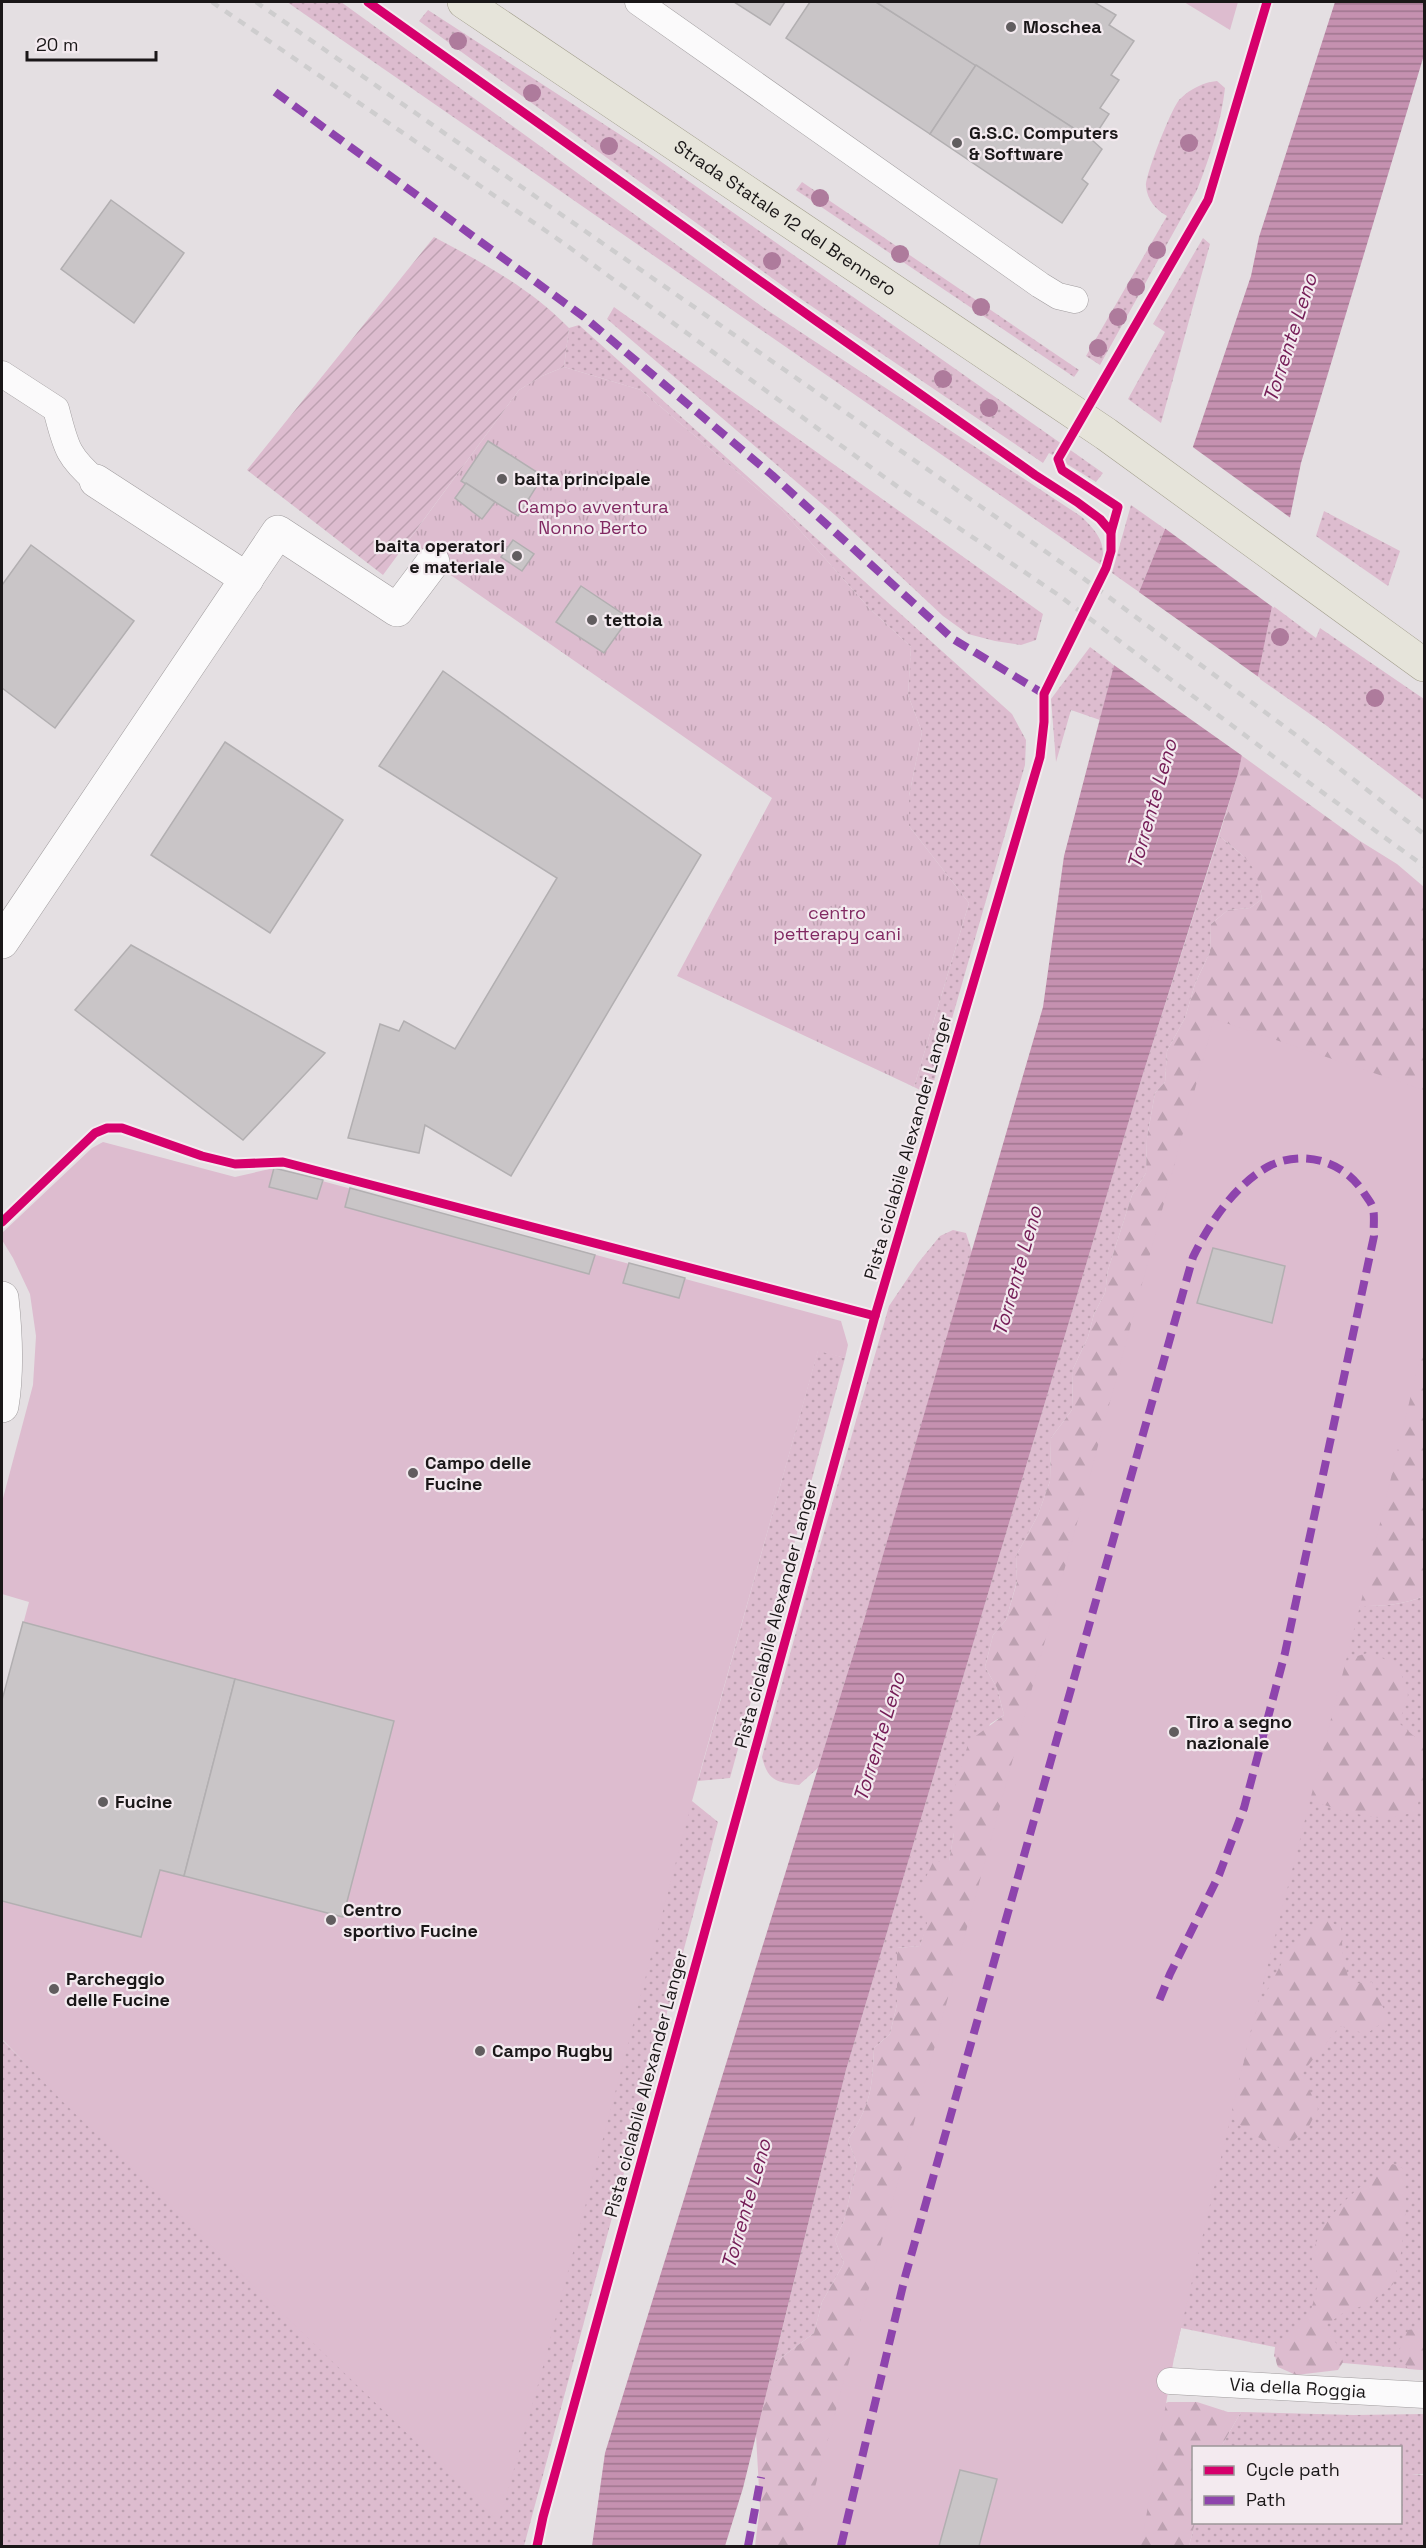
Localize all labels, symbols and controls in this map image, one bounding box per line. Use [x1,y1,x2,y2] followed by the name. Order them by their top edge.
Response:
[1023,15,1102,38] place label: Moschea
[1004,20,1018,34] marker: Moschea
[27,24,156,62] scale bar
[36,33,79,56] text: 20 m
[969,121,1118,165] place label: G.S.C. Computers & Software
[670,135,901,301] street label: Strada Statale 12 del Brennero
[950,136,964,150] marker: G.S.C. Computers & Software
[1257,270,1323,406] water label: Torrente Leno
[514,467,651,490] place label: baita principale
[495,472,509,486] marker: baita principale
[517,495,669,539] park label: Campo avventura Nonno Berto
[375,534,505,578] place label: baita operatori e materiale
[510,549,524,563] marker: baita operatori e materiale
[604,608,663,631] place label: tettoia
[585,613,599,627] marker: tettoia
[1121,736,1183,872] water label: Torrente Leno
[773,901,901,945] park label: centro petterapy cani
[859,1011,957,1282] street label: Pista ciclabile Alexander Langer
[986,1203,1048,1339] water label: Torrente Leno
[425,1451,531,1495] place label: Campo delle Fucine
[406,1466,420,1480] marker: Campo delle Fucine
[729,1479,822,1751] street label: Pista ciclabile Alexander Langer
[847,1669,911,1805] water label: Torrente Leno
[1186,1710,1292,1754] place label: Tiro a segno nazionale
[1167,1725,1181,1739] marker: Tiro a segno nazionale
[115,1790,173,1813] place label: Fucine
[96,1795,110,1809] marker: Fucine
[343,1898,478,1942] place label: Centro sportivo Fucine
[324,1913,338,1927] marker: Centro sportivo Fucine
[599,1948,692,2220] street label: Pista ciclabile Alexander Langer
[66,1967,170,2011] place label: Parcheggio delle Fucine
[47,1982,61,1996] marker: Parcheggio delle Fucine
[492,2039,613,2062] place label: Campo Rugby
[473,2044,487,2058] marker: Campo Rugby
[715,2136,777,2272] water label: Torrente Leno
[1229,2372,1367,2403] street label: Via della Roggia
[1192,2446,1402,2524] legend
[1246,2458,1340,2481] text: Cycle path
[1246,2488,1286,2511] text: Path

